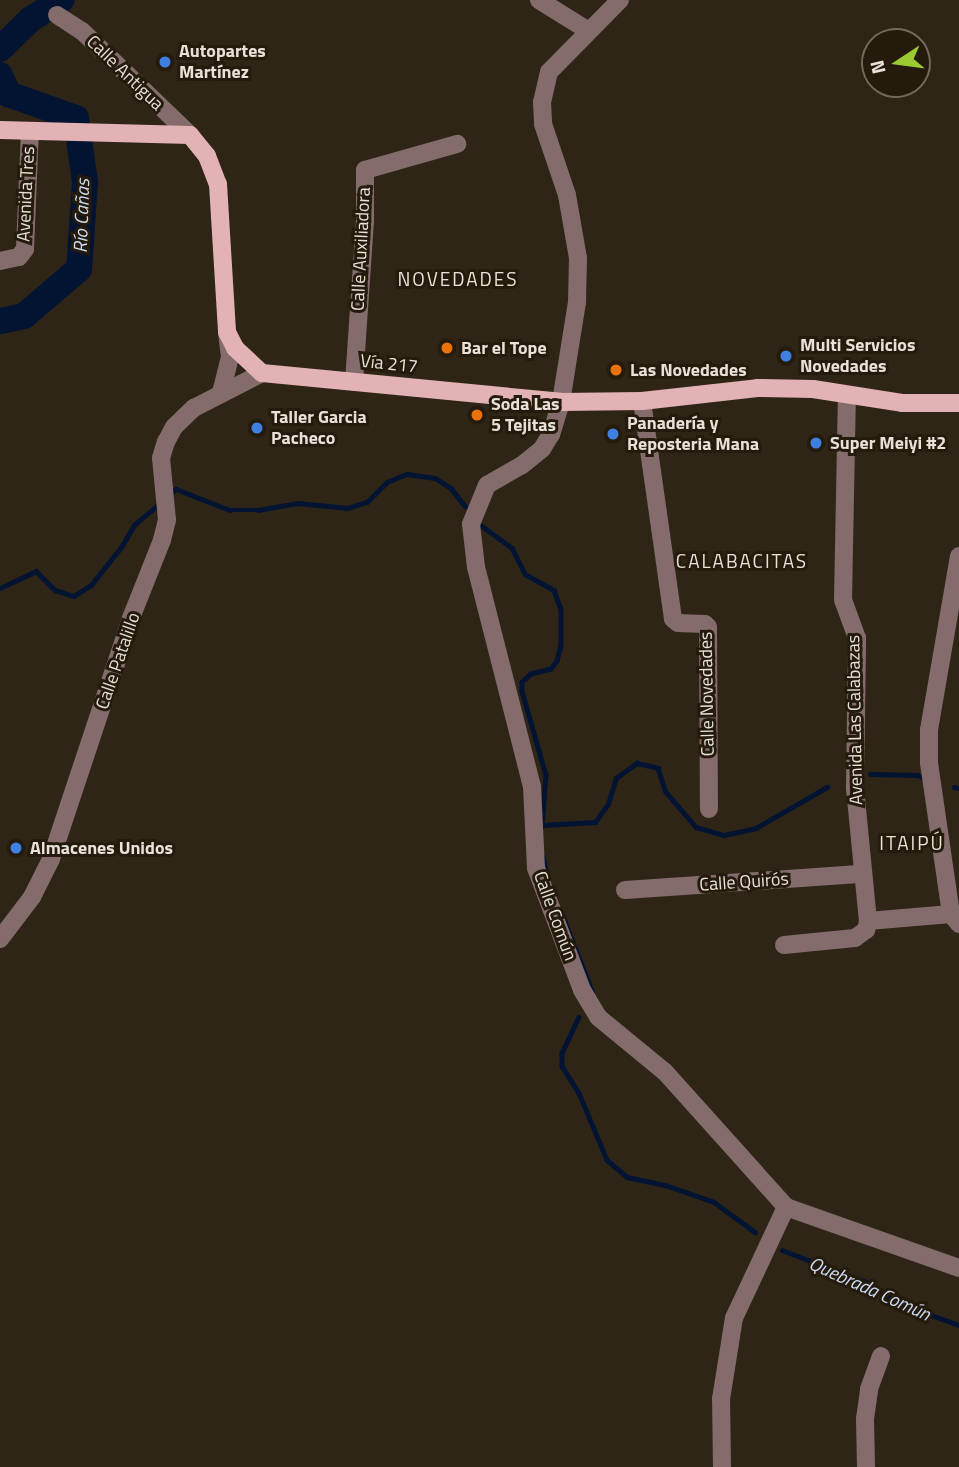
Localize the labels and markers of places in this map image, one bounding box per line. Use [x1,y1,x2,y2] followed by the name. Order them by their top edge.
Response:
[179,41,266,84] place label: Autopartes Martínez
[157,54,173,70] marker: Autopartes Martínez
[800,335,915,378] place label: Multi Servicios Novedades
[461,337,547,359] place label: Bar el Tope
[439,340,455,356] marker: Bar el Tope
[778,348,794,364] marker: Multi Servicios Novedades
[630,359,747,381] place label: Las Novedades
[608,362,624,378] marker: Las Novedades
[491,394,560,436] place label: Soda Las 5 Tejitas
[271,407,367,450] place label: Taller Garcia Pacheco
[469,407,485,423] marker: Soda Las 5 Tejitas
[627,413,759,456] place label: Panadería y Reposteria Mana
[249,420,265,436] marker: Taller Garcia Pacheco
[605,426,621,442] marker: Panadería y Reposteria Mana
[830,432,946,454] place label: Super Meiyi #2
[808,435,824,451] marker: Super Meiyi #2
[30,837,173,859] place label: Almacenes Unidos
[8,840,24,856] marker: Almacenes Unidos

